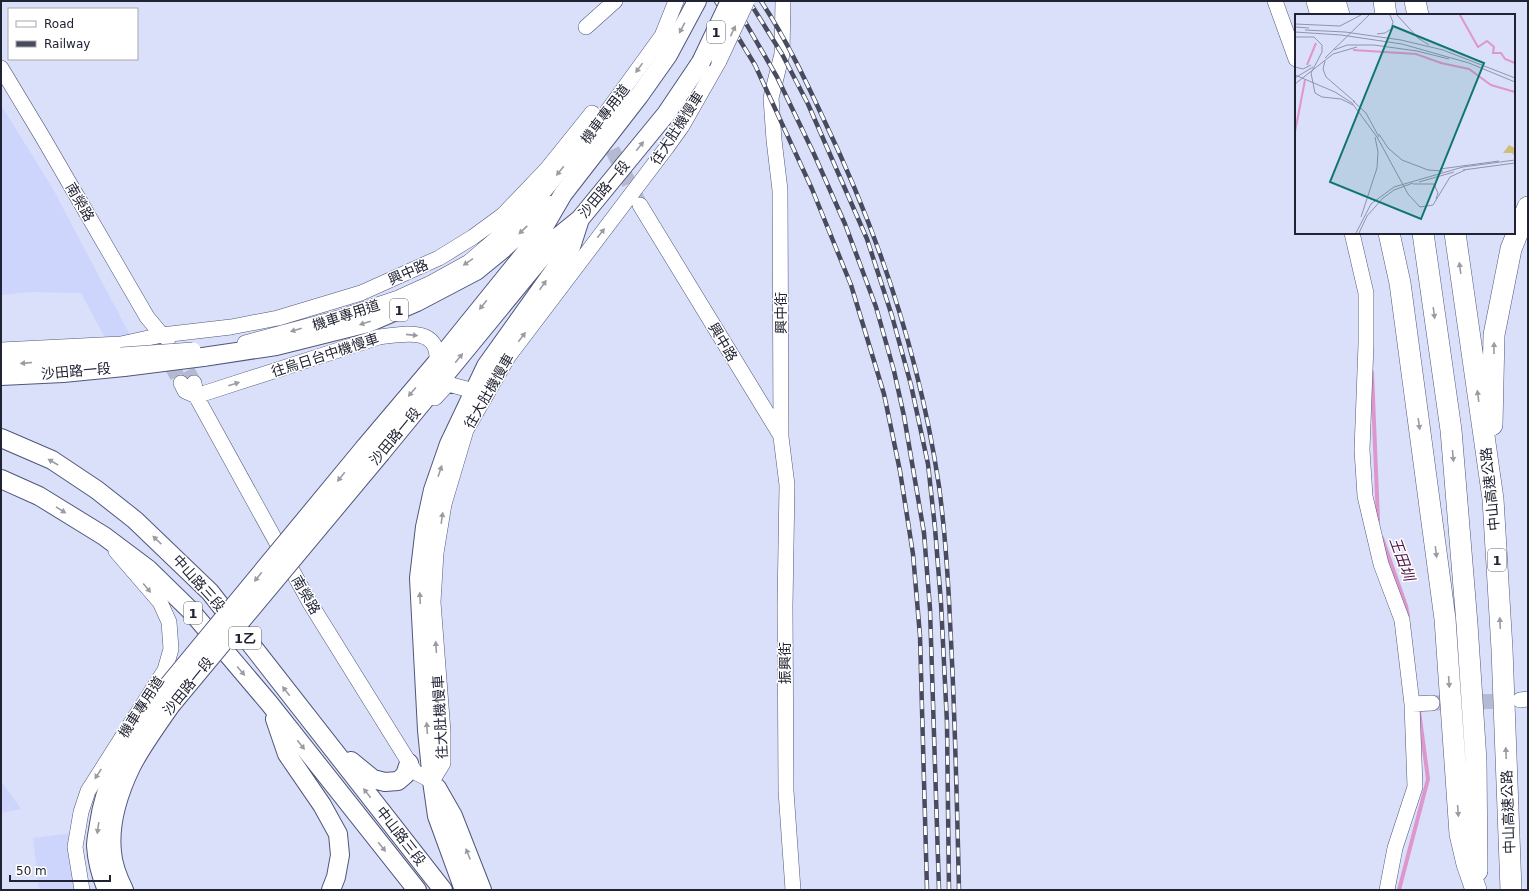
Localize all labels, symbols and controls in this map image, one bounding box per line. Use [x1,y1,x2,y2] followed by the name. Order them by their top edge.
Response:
[8,8,138,60] legend
[1295,14,1515,234] inset map
[44,17,74,31] text: Road
[707,21,725,43] road number: 1
[679,22,686,34] one-way arrow
[730,25,736,37] one-way arrow
[44,37,90,51] text: Railway
[635,63,643,73] one-way arrow
[578,81,632,147] street label: 機車專用道
[647,88,707,168] street label: 往大肚機慢車
[636,140,645,151] one-way arrow
[575,157,633,221] street label: 沙田路一段
[556,166,565,177] one-way arrow
[63,180,97,224] street label: 南榮路
[518,225,528,235] one-way arrow
[596,228,605,239] one-way arrow
[386,256,430,288] street label: 興中路
[463,258,473,266] one-way arrow
[1457,262,1463,274] one-way arrow
[539,280,547,290] one-way arrow
[773,292,789,334] street label: 興中街
[310,297,382,333] street label: 機車專用道
[390,299,408,321] road number: 1
[479,300,487,311] one-way arrow
[1431,307,1438,319] one-way arrow
[358,320,370,326] one-way arrow
[705,320,741,364] street label: 興中路
[289,327,301,333] one-way arrow
[269,330,381,380] street label: 往烏日台中機慢車
[406,332,418,338] one-way arrow
[518,332,527,343] one-way arrow
[1491,341,1497,354] one-way arrow
[461,351,517,431] street label: 往大肚機慢車
[455,353,464,363] one-way arrow
[20,359,32,366] one-way arrow
[40,360,112,382] street label: 沙田路一段
[228,381,240,387] one-way arrow
[408,386,417,397] one-way arrow
[1475,390,1481,403] one-way arrow
[366,404,424,468] street label: 沙田路一段
[1416,418,1423,430] one-way arrow
[1478,446,1502,532] street label: 中山高速公路
[1449,450,1456,462] one-way arrow
[47,458,59,465] one-way arrow
[437,464,443,476] one-way arrow
[336,472,345,482] one-way arrow
[55,506,67,513] one-way arrow
[439,512,445,524] one-way arrow
[152,535,162,544] one-way arrow
[1386,535,1419,585] water label: 王田圳
[1433,546,1439,559] one-way arrow
[1488,549,1506,571] road number: 1
[170,552,228,614] street label: 中山路三段
[253,572,262,583] one-way arrow
[289,573,323,617] street label: 南榮路
[143,582,152,593] one-way arrow
[416,592,423,604] one-way arrow
[184,602,202,624] road number: 1
[1497,617,1504,629] one-way arrow
[229,627,261,649] road number: 1乙
[433,641,440,653] one-way arrow
[777,642,793,684] street label: 振興街
[160,654,216,718] street label: 沙田路一段
[237,665,246,676] one-way arrow
[115,673,167,741] street label: 機車專用道
[430,675,450,759] street label: 往大肚機慢車
[1446,676,1453,688] one-way arrow
[282,686,291,697] one-way arrow
[424,722,431,734] one-way arrow
[297,739,306,750] one-way arrow
[1503,746,1509,759] one-way arrow
[94,769,102,779] one-way arrow
[1499,770,1517,854] street label: 中山高速公路
[363,788,372,799] one-way arrow
[373,803,429,869] street label: 中山路三段
[1455,805,1462,817] one-way arrow
[95,822,101,834] one-way arrow
[378,841,386,852] one-way arrow
[464,847,470,859] one-way arrow
[10,857,110,883] scale bar
[16,864,47,878] text: 50 m

